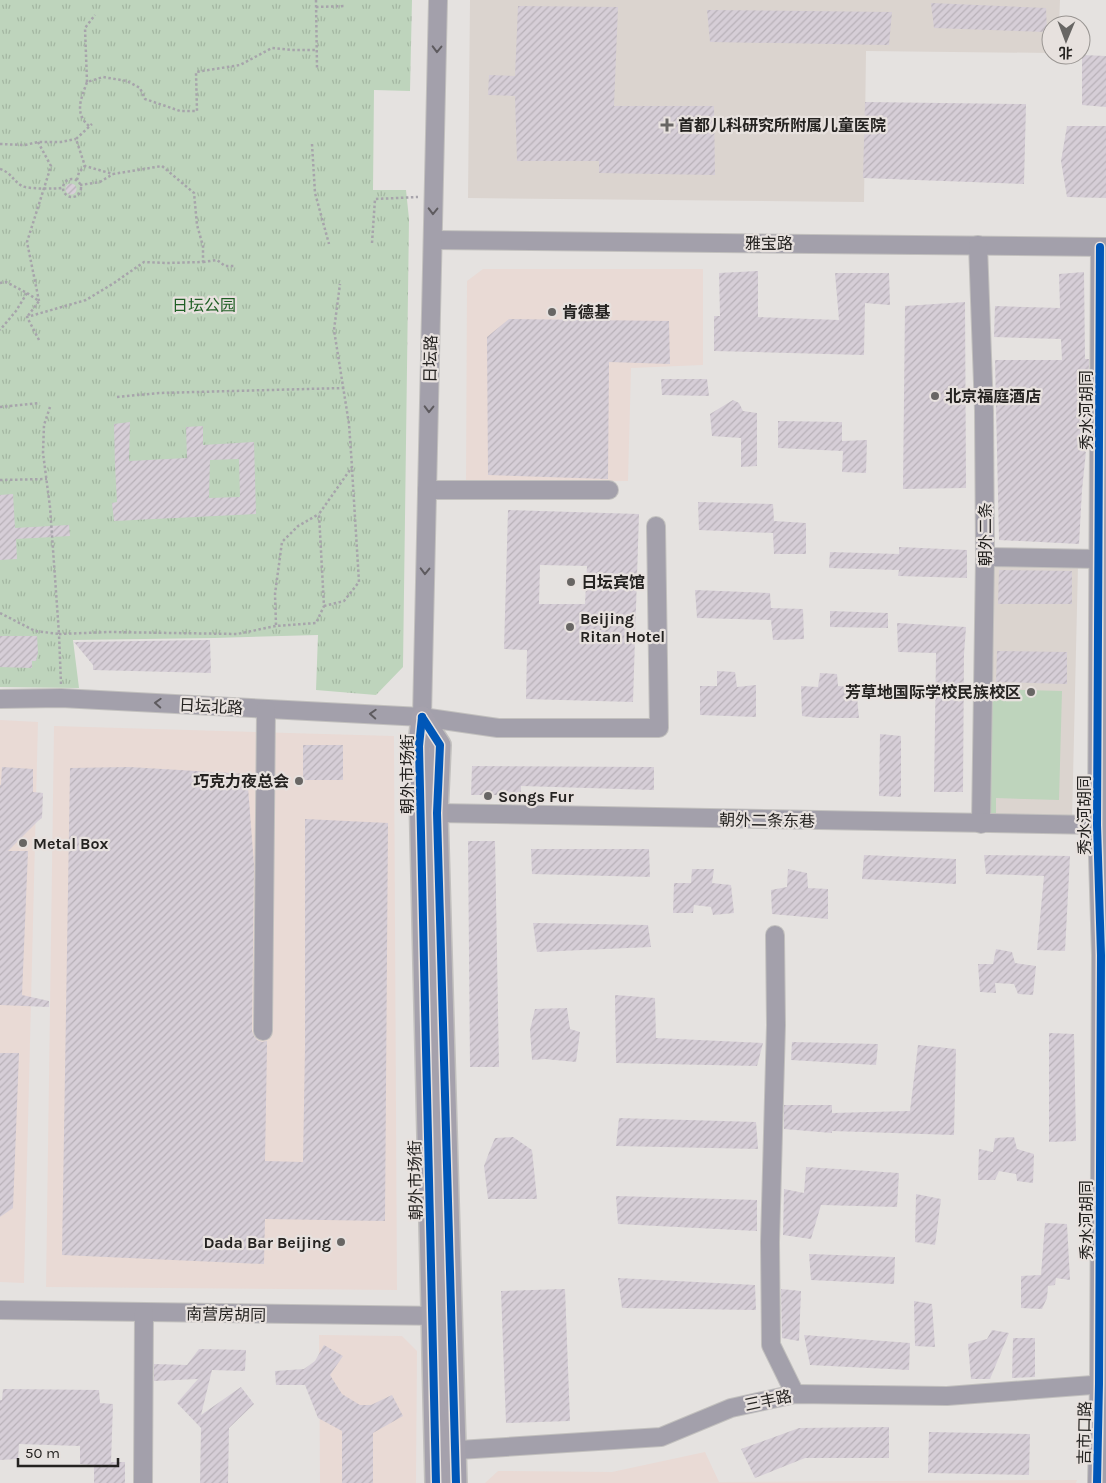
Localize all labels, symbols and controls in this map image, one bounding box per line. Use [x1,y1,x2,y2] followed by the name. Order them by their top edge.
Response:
[1041,15,1091,65] north arrow
[1059,44,1073,61] text: 北
[432,45,442,53] one-way arrow
[678,116,886,135] place label: 首都儿科研究所附属儿童医院
[660,118,674,132] marker: 首都儿科研究所附属儿童医院
[428,208,438,215] one-way arrow
[745,234,793,253] street label: 雅宝路
[172,296,236,315] park label: 日坛公园
[562,303,611,322] place label: 肯德基
[546,306,558,318] marker: 肯德基
[421,335,440,383] street label: 日坛路
[1077,370,1096,450] street label: 秀水河胡同
[945,387,1041,406] place label: 北京福庭酒店
[929,390,941,402] marker: 北京福庭酒店
[424,405,434,413] one-way arrow
[976,502,995,566] street label: 朝外二条
[420,568,430,575] one-way arrow
[581,573,645,592] place label: 日坛宾馆
[565,576,577,588] marker: 日坛宾馆
[580,609,665,646] place label: Beijing Ritan Hotel
[564,621,576,633] marker: Beijing Ritan Hotel
[845,683,1021,702] place label: 芳草地国际学校民族校区
[1025,686,1037,698] marker: 芳草地国际学校民族校区
[179,695,243,718] street label: 日坛北路
[154,697,162,708] one-way arrow
[369,709,377,720] one-way arrow
[398,734,417,814] street label: 朝外市场街
[193,772,289,791] place label: 巧克力夜总会
[293,775,305,787] marker: 巧克力夜总会
[1075,775,1094,855] street label: 秀水河胡同
[498,787,574,806] place label: Songs Fur
[482,790,494,802] marker: Songs Fur
[719,810,815,831] street label: 朝外二条东巷
[33,834,108,853] place label: Metal Box
[17,837,29,849] marker: Metal Box
[405,1140,426,1220] street label: 朝外市场街
[1077,1180,1096,1260] street label: 秀水河胡同
[203,1233,331,1252] place label: Dada Bar Beijing
[335,1236,347,1248] marker: Dada Bar Beijing
[186,1304,266,1325] street label: 南营房胡同
[743,1386,794,1415] street label: 三丰路
[1074,1401,1095,1465] street label: 吉市口路
[18,1436,118,1468] scale bar
[25,1444,60,1462] text: 50 m

